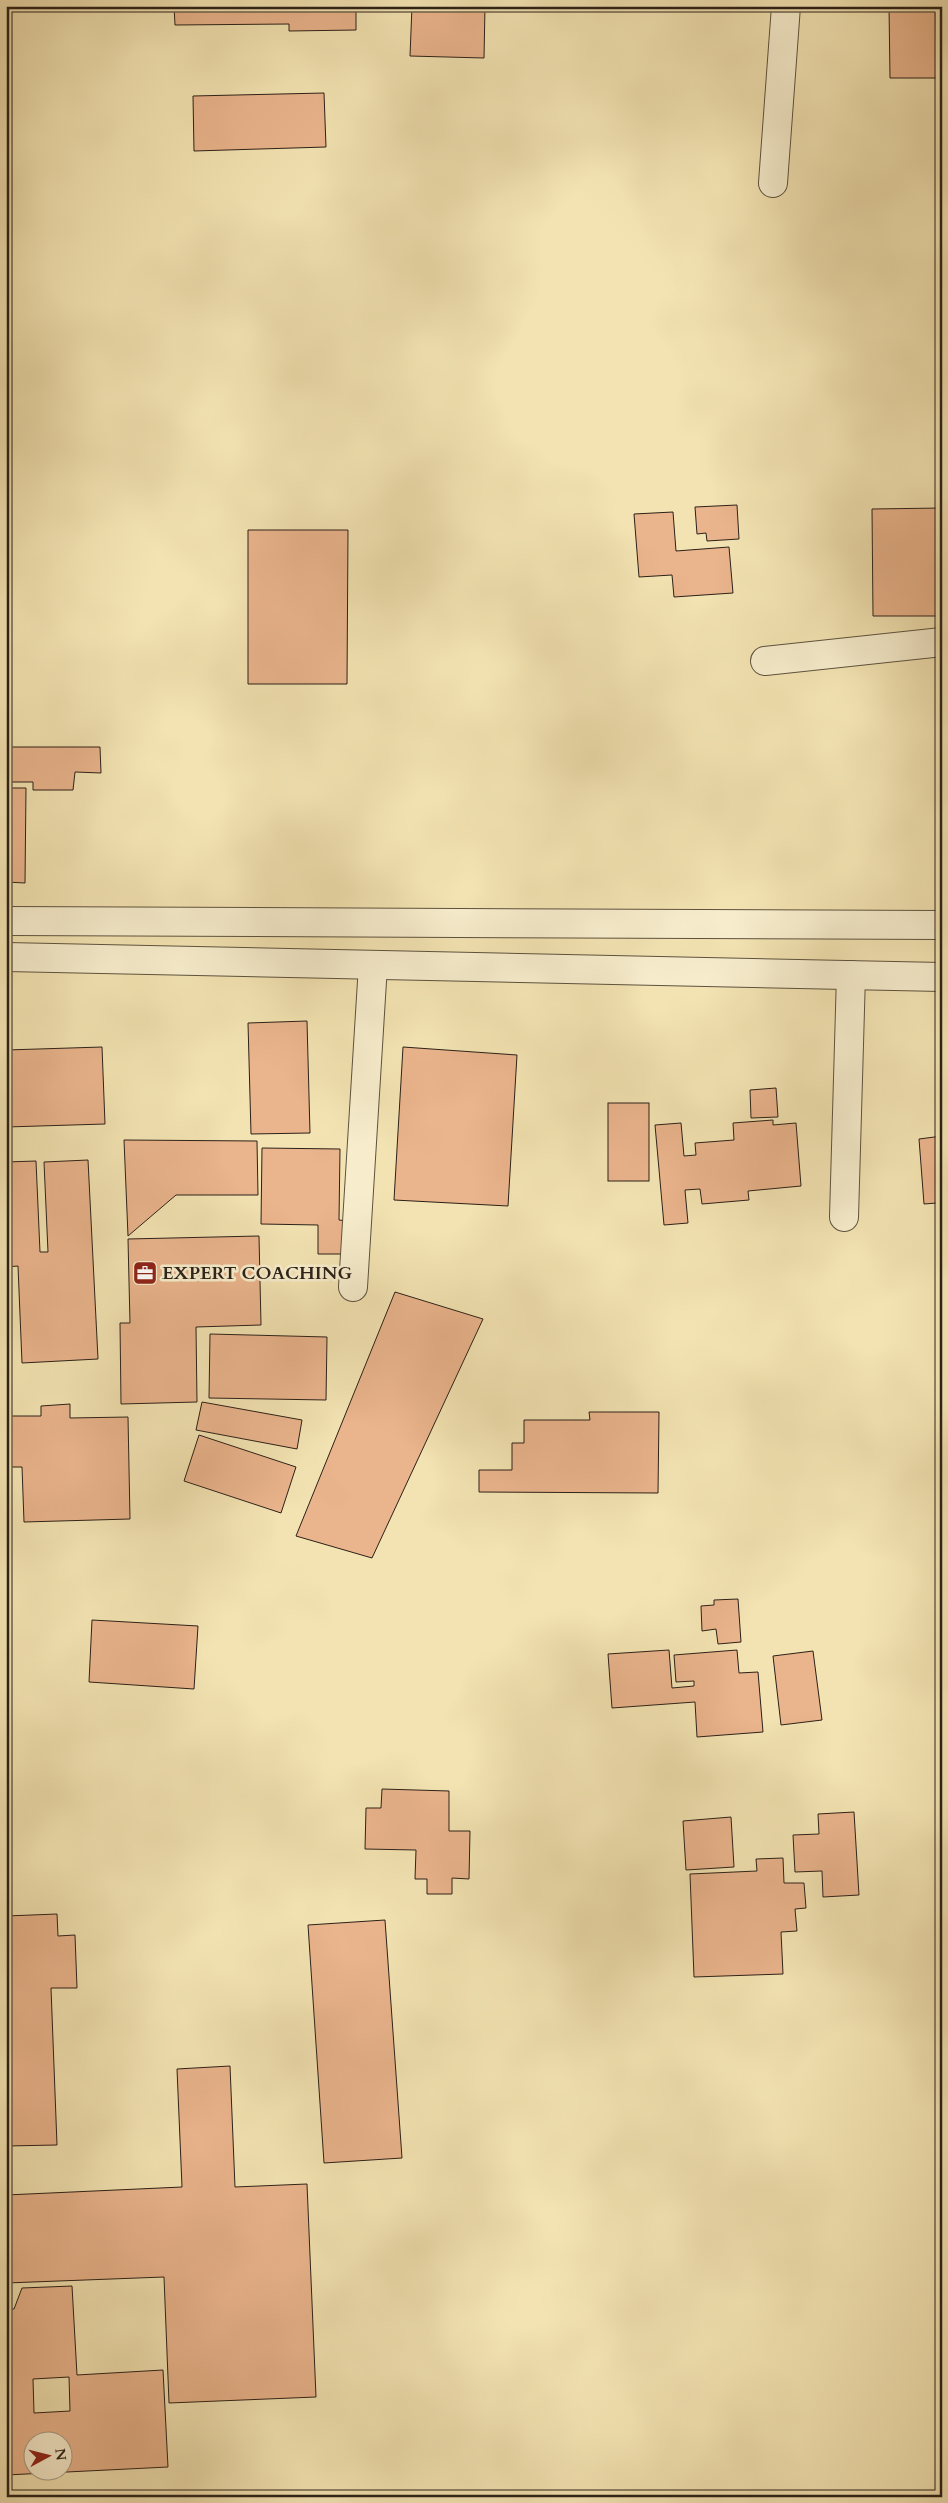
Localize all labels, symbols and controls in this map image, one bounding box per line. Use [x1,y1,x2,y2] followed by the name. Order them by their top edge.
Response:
[132,1260,158,1286] office icon: EXPERT COACHING
[162,1261,352,1286] place label: EXPERT COACHING
[22,2430,72,2480] north arrow
[50,2447,71,2462] text: N

